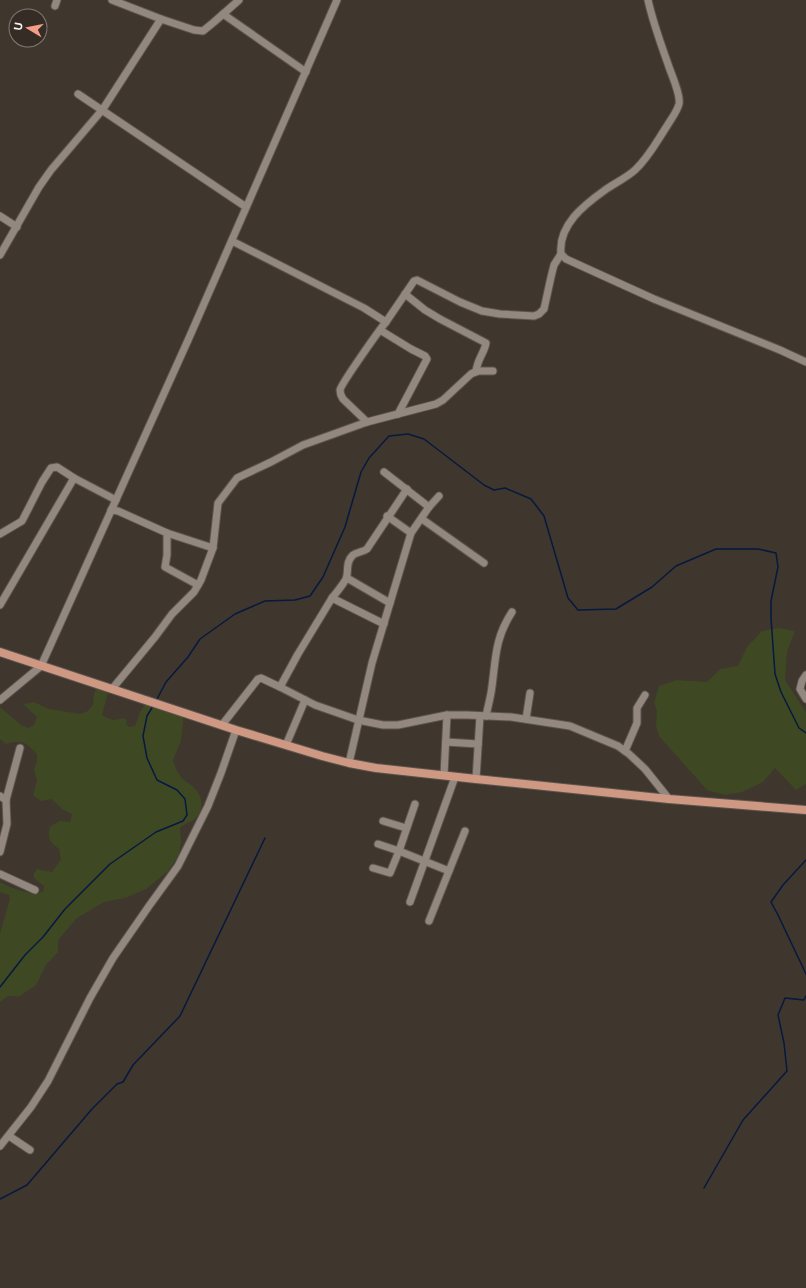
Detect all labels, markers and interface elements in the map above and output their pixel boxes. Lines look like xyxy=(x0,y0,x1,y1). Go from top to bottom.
north arrow xyxy=(8,8,48,48)
text: U xyxy=(11,21,26,31)

